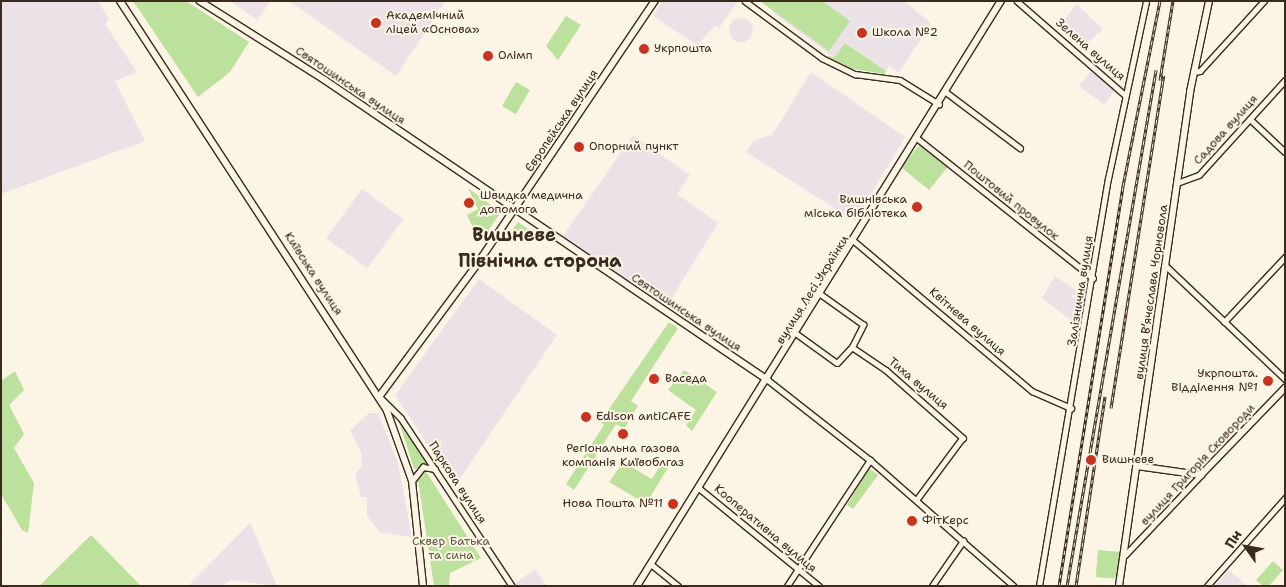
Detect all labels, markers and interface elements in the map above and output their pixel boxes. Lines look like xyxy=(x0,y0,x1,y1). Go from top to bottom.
place label: Академічний ліцей «Основа» xyxy=(386,9,480,37)
street label: Зелена вулиця xyxy=(1052,16,1128,84)
marker: Академічний ліцей «Основа» xyxy=(370,17,382,29)
place label: Школа №2 xyxy=(872,26,938,40)
marker: Школа №2 xyxy=(856,27,868,39)
place label: Укрпошта xyxy=(654,42,712,56)
marker: Укрпошта xyxy=(638,43,650,55)
street label: Святошинська вулиця xyxy=(292,44,408,128)
place label: Олімп xyxy=(498,49,533,63)
marker: Олімп xyxy=(482,50,494,62)
street label: Європейська вулиця xyxy=(522,67,602,175)
street label: Садова вулиця xyxy=(1191,92,1261,168)
place label: Опорний пункт xyxy=(589,140,678,154)
marker: Опорний пункт xyxy=(573,141,585,153)
street label: Поштовий провулок xyxy=(960,158,1062,244)
place label: Швидка медична допомога xyxy=(480,189,583,217)
place label: Вишнівська міська бібліотека xyxy=(804,193,907,221)
marker: Швидка медична допомога xyxy=(462,196,476,210)
marker: Вишнівська міська бібліотека xyxy=(911,201,923,213)
street label: вулиця Вʼячеслава Чорновола xyxy=(1133,204,1171,380)
district label: Вишневе xyxy=(472,224,556,246)
street label: Київська вулиця xyxy=(281,230,345,318)
street label: вулиця Лесі Українки xyxy=(774,233,852,347)
street label: Залізнична вулиця xyxy=(1065,235,1097,347)
district label: Північна сторона xyxy=(458,250,622,272)
street label: Святошинська вулиця xyxy=(628,271,744,355)
street label: Квітнева вулиця xyxy=(926,285,1008,359)
street label: Тиха вулиця xyxy=(885,355,951,413)
place label: Укрпошта. Відділення №1 xyxy=(1171,367,1258,395)
marker: Васеда xyxy=(647,372,661,386)
place label: Васеда xyxy=(665,372,707,386)
marker: Укрпошта. Відділення №1 xyxy=(1262,375,1274,387)
street label: вулиця Григорія Сковороди xyxy=(1138,401,1258,529)
place label: Edison antiCAFE xyxy=(596,410,691,424)
marker: Edison antiCAFE xyxy=(580,411,592,423)
marker: Регіональна газова компанія Київоблгаз xyxy=(617,428,629,440)
street label: Паркова вулиця xyxy=(425,439,489,527)
place label: Регіональна газова компанія Київоблгаз xyxy=(562,442,684,470)
marker: Вишневе xyxy=(1084,453,1098,467)
place label: Вишневе xyxy=(1102,453,1154,467)
street label: Кооперативна вулиця xyxy=(711,482,819,576)
place label: Нова Пошта №11 xyxy=(562,497,663,511)
marker: Нова Пошта №11 xyxy=(667,498,679,510)
place label: ФітКерс xyxy=(922,514,969,528)
marker: ФітКерс xyxy=(906,515,918,527)
north arrow xyxy=(1221,522,1271,572)
text: Пн xyxy=(1221,526,1246,552)
park label: Сквер Батька та сина xyxy=(412,535,490,563)

